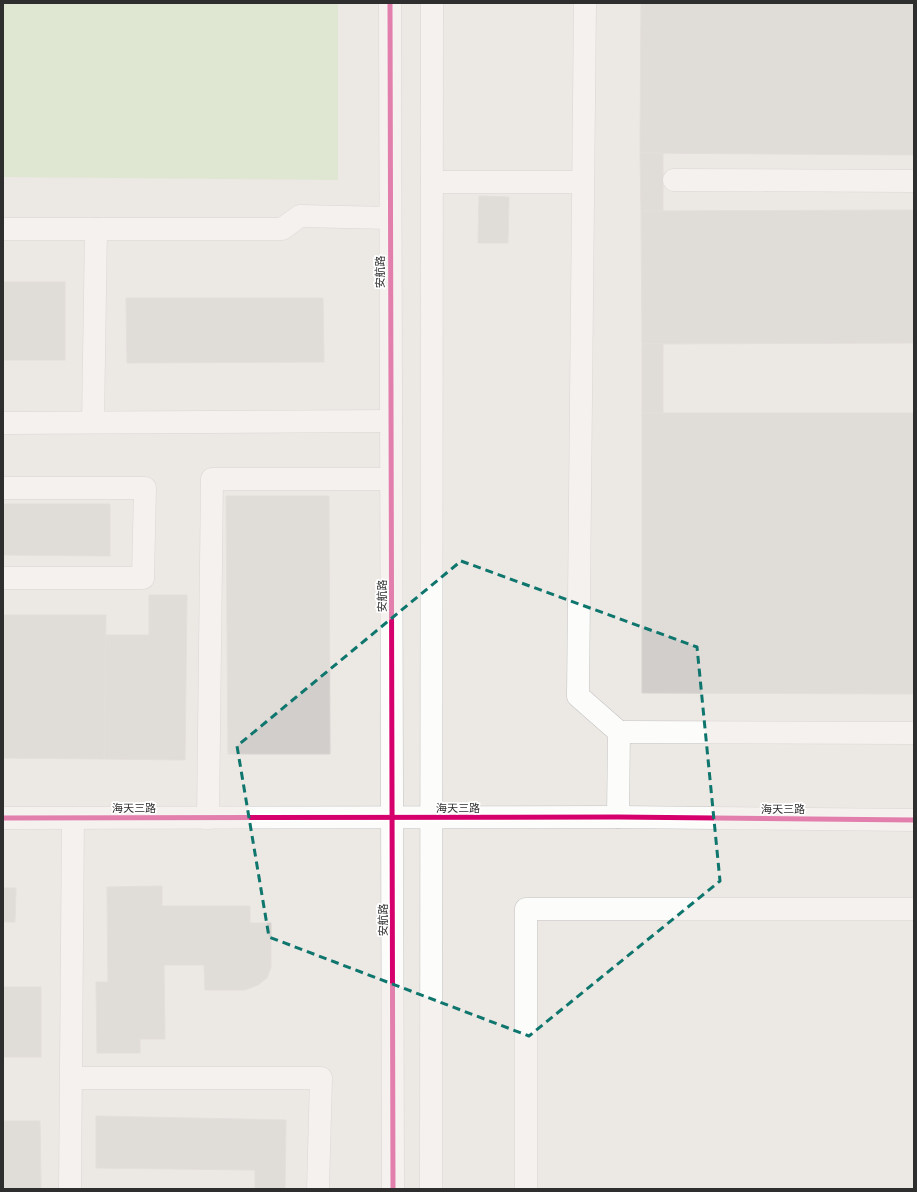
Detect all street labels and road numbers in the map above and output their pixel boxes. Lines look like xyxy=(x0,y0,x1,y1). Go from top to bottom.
street label: 安航路 xyxy=(373,256,387,289)
street label: 安航路 xyxy=(375,580,389,613)
street label: 海天三路 xyxy=(112,801,156,815)
street label: 海天三路 xyxy=(436,801,480,815)
street label: 海天三路 xyxy=(761,802,805,816)
street label: 安航路 xyxy=(376,904,390,937)

